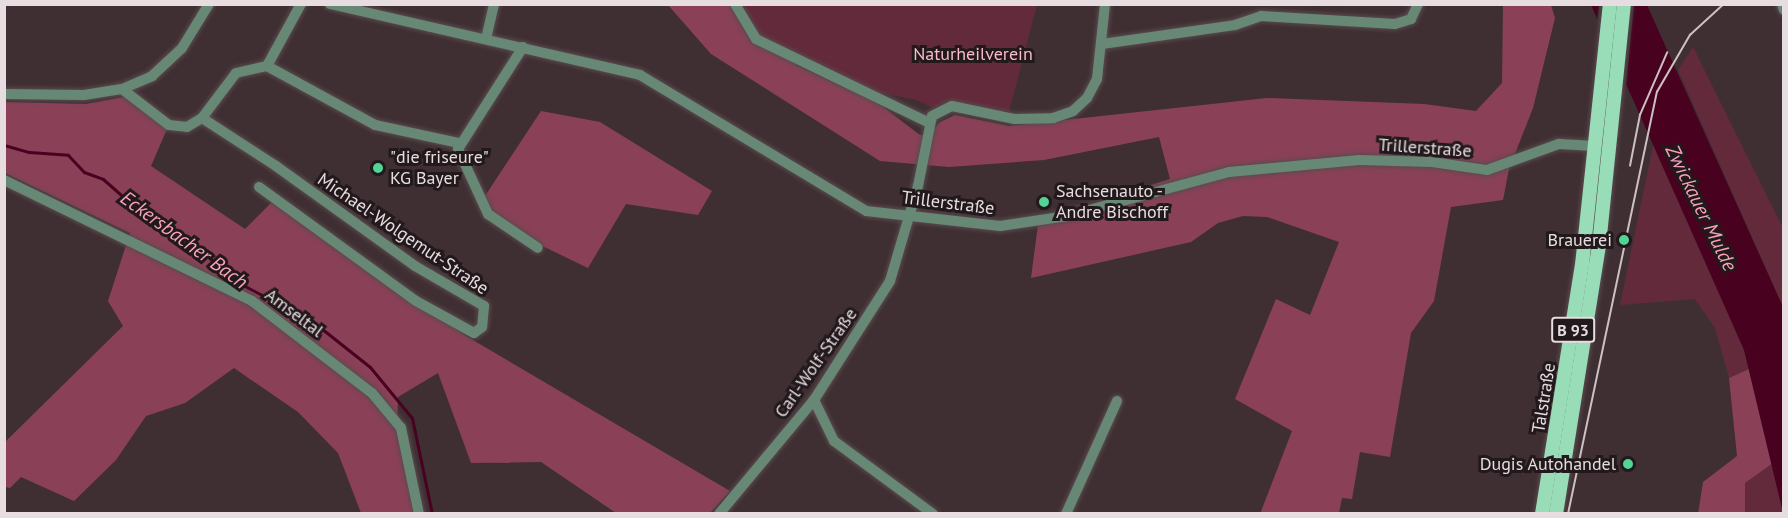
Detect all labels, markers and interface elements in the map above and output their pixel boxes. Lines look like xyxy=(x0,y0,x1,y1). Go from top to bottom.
park label: Naturheilverein xyxy=(913,43,1033,65)
street label: Trillerstraße xyxy=(1378,134,1472,162)
water label: Zwickauer Mulde xyxy=(1660,141,1742,275)
place label: "die friseure" KG Bayer xyxy=(390,147,489,190)
marker: "die friseure" KG Bayer xyxy=(371,161,385,175)
street label: Michael-Wolgemut-Straße xyxy=(313,169,493,299)
place label: Sachsenauto - Andre Bischoff xyxy=(1056,181,1168,224)
water label: Eckersbacher Bach xyxy=(116,186,252,294)
street label: Trillerstraße xyxy=(900,187,996,219)
marker: Sachsenauto - Andre Bischoff xyxy=(1037,195,1051,209)
place label: Brauerei xyxy=(1548,229,1612,251)
marker: Brauerei xyxy=(1617,233,1631,247)
street label: Amseltal xyxy=(261,284,327,342)
street label: Carl-Wolf-Straße xyxy=(770,304,862,422)
road number: B 93 xyxy=(1550,317,1596,343)
street label: Talstraße xyxy=(1528,361,1560,435)
place label: Dugis Autohandel xyxy=(1479,453,1616,475)
marker: Dugis Autohandel xyxy=(1621,457,1635,471)

